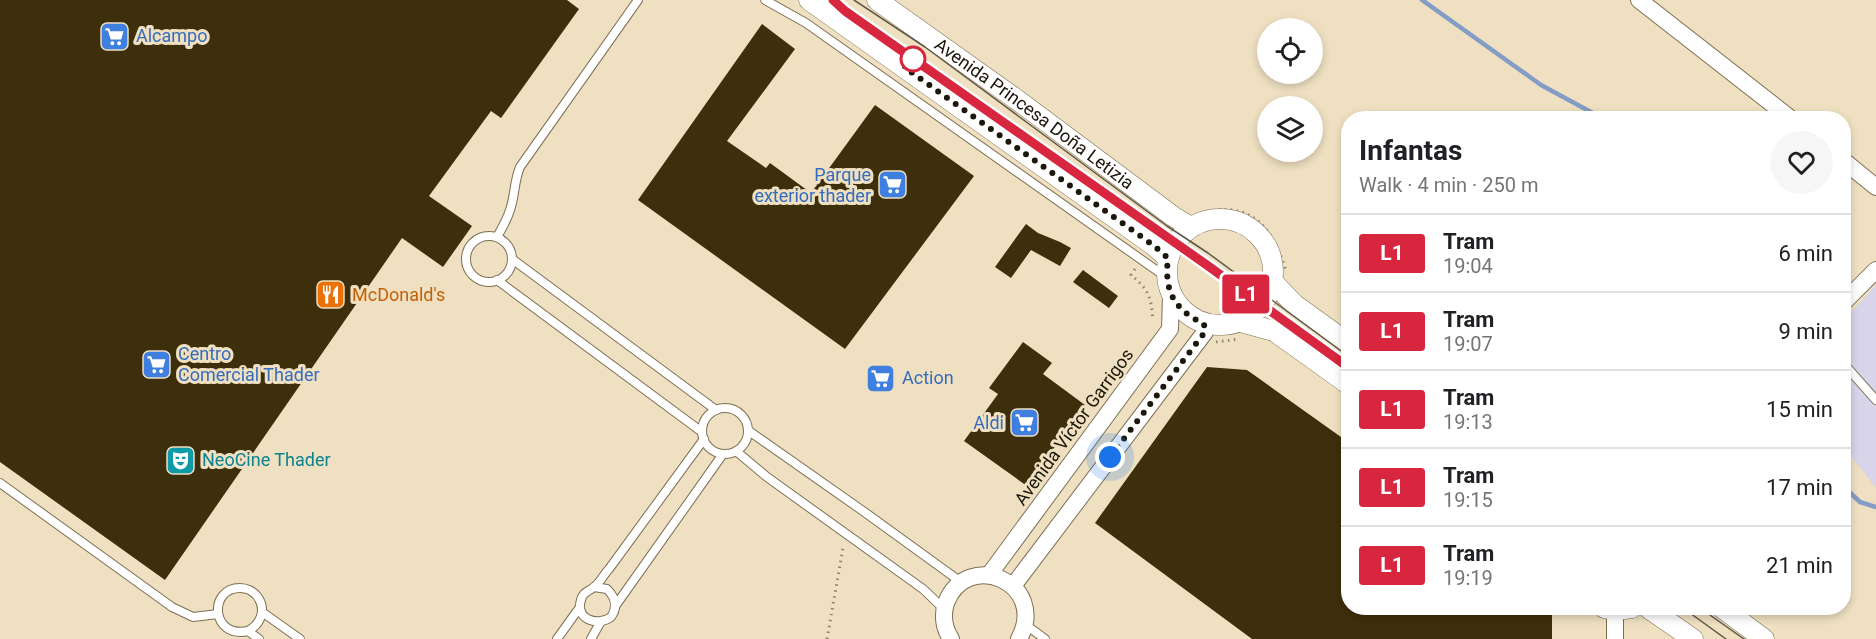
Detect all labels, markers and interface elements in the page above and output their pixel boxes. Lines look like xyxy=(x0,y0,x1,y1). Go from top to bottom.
map controls xyxy=(1257,18,1323,162)
button: locate xyxy=(1257,18,1323,84)
supermarket icon: Alcampo xyxy=(99,20,131,52)
place label: Alcampo xyxy=(136,25,208,46)
street label: Avenida Princesa Doña Letizia xyxy=(931,34,1138,193)
unlabelled marker xyxy=(900,46,926,72)
button: layers xyxy=(1257,96,1323,162)
button: heart xyxy=(1770,131,1833,194)
text: Infantas xyxy=(1359,134,1462,167)
place label: Parque exterior thader xyxy=(754,164,871,206)
supermarket icon: Parque exterior thader xyxy=(876,169,908,201)
text: Walk · 4 min · 250 m xyxy=(1359,173,1538,197)
text: Tram xyxy=(1443,229,1494,254)
text: L1 xyxy=(1380,241,1404,265)
text: 6 min xyxy=(1778,241,1833,266)
text: 19:04 xyxy=(1443,254,1493,278)
line badge: L1 xyxy=(1219,274,1273,314)
restaurant icon: McDonald's xyxy=(315,279,347,311)
text: L1 xyxy=(1234,282,1258,306)
place label: McDonald's xyxy=(352,284,445,305)
text: Tram xyxy=(1443,307,1494,332)
text: L1 xyxy=(1380,319,1404,343)
text: 9 min xyxy=(1778,319,1833,344)
text: 19:07 xyxy=(1443,332,1493,356)
place label: Centro Comercial Thader xyxy=(178,343,320,385)
street label: Avenida Víctor Garrigos xyxy=(1010,344,1137,509)
supermarket icon: Centro Comercial Thader xyxy=(141,348,173,380)
supermarket icon: Action xyxy=(865,362,897,394)
place label: Action xyxy=(902,367,954,388)
text: Tram xyxy=(1443,385,1494,410)
text: L1 xyxy=(1380,397,1404,421)
text: 15 min xyxy=(1766,397,1833,422)
supermarket icon: Aldi xyxy=(1009,407,1041,439)
text: 19:13 xyxy=(1443,410,1493,434)
place label: Aldi xyxy=(973,412,1004,433)
your location xyxy=(1095,442,1125,472)
theatre icon: NeoCine Thader xyxy=(165,444,197,476)
place label: NeoCine Thader xyxy=(202,449,331,470)
text: Tram xyxy=(1443,463,1494,488)
text: L1 xyxy=(1380,475,1404,499)
text: 17 min xyxy=(1766,475,1833,500)
text: 19:15 xyxy=(1443,488,1493,512)
text: Tram xyxy=(1443,541,1494,566)
text: L1 xyxy=(1380,553,1404,577)
text: 21 min xyxy=(1766,553,1833,578)
text: 19:19 xyxy=(1443,566,1493,590)

